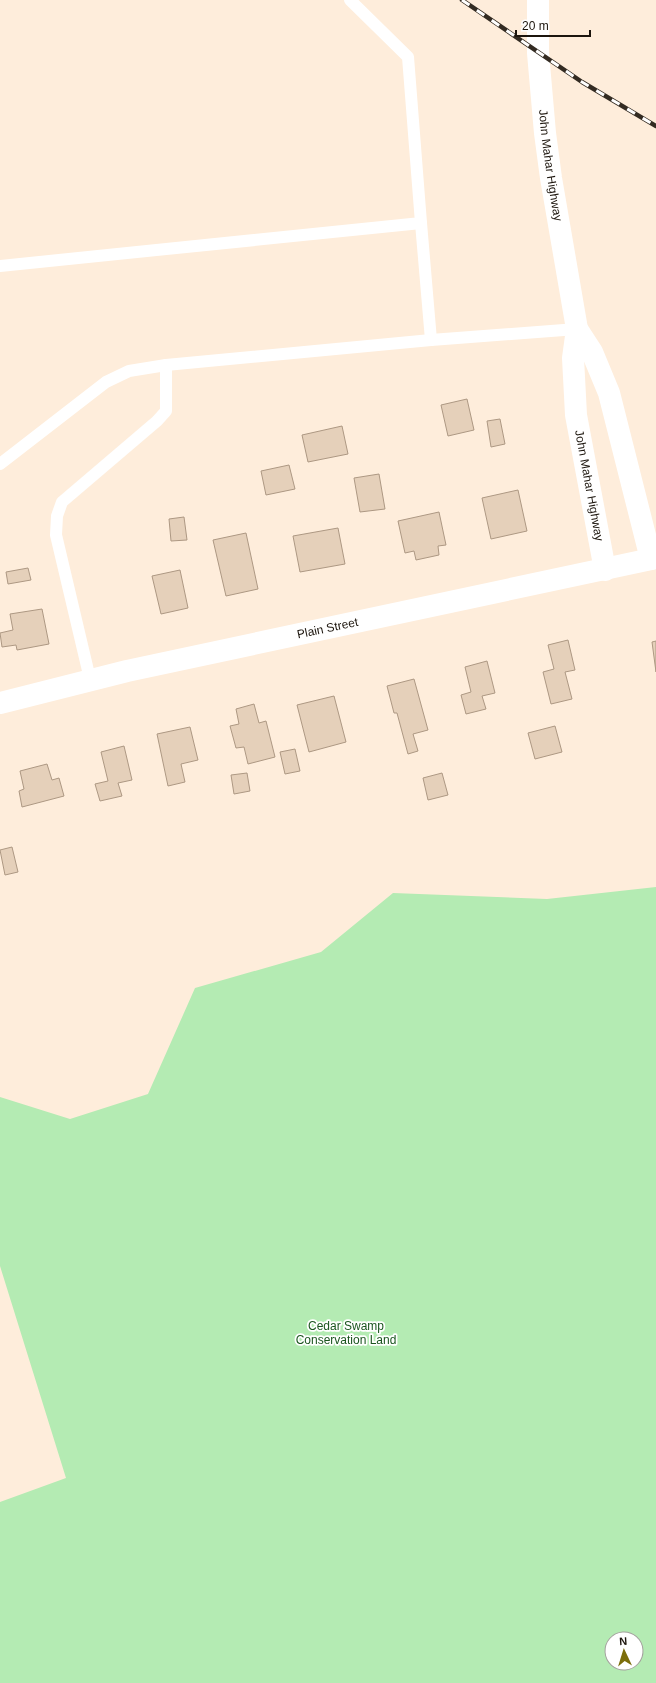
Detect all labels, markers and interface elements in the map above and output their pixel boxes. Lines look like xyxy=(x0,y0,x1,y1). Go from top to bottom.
scale bar xyxy=(516,12,590,38)
text: 20 m xyxy=(522,19,549,33)
street label: John Mahar Highway xyxy=(536,109,565,222)
street label: John Mahar Highway xyxy=(572,429,606,542)
street label: Plain Street xyxy=(296,615,360,642)
park label: Cedar Swamp Conservation Land xyxy=(296,1319,396,1347)
north arrow xyxy=(604,1631,644,1671)
text: N xyxy=(619,1635,628,1647)

